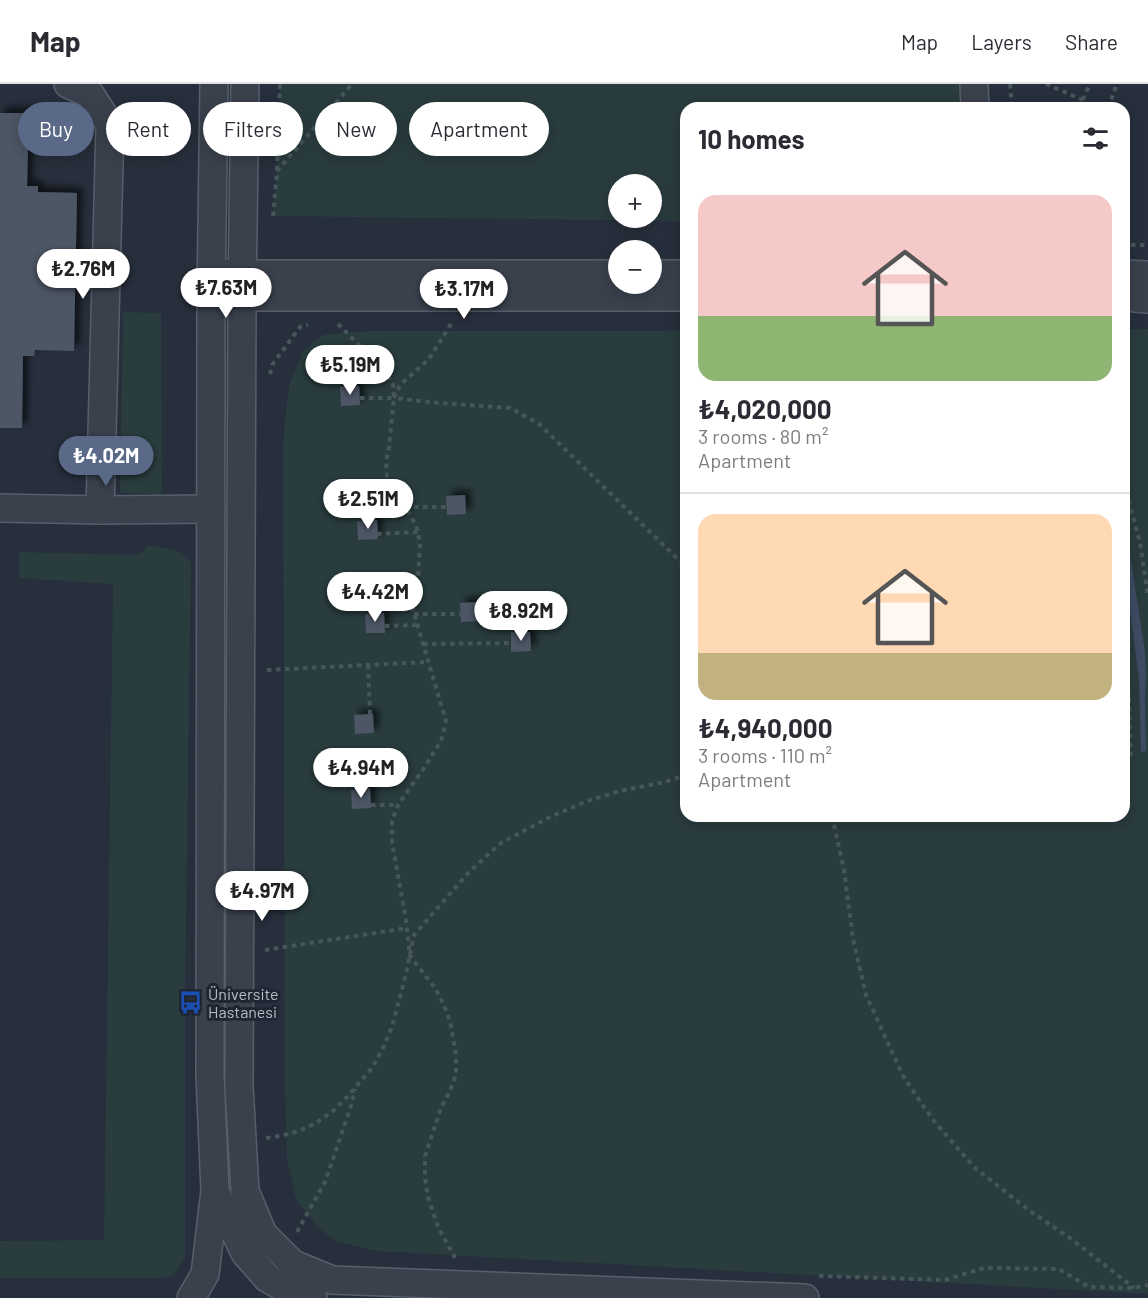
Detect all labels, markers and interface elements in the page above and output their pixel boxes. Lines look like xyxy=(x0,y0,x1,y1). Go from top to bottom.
text: Map xyxy=(30,24,81,58)
text: Map xyxy=(901,29,938,54)
text: Layers xyxy=(971,29,1032,54)
text: Share xyxy=(1065,29,1118,54)
chip: Buy xyxy=(18,102,94,156)
chip: Rent xyxy=(106,102,191,156)
chip: Filters xyxy=(203,102,303,156)
chip: New xyxy=(315,102,397,156)
chip: Apartment xyxy=(409,102,549,156)
icon: filters xyxy=(1079,122,1112,155)
text: 10 homes xyxy=(698,123,805,154)
map controls xyxy=(608,174,662,294)
button: + xyxy=(608,174,662,228)
icon: home xyxy=(851,234,959,342)
button: − xyxy=(608,240,662,294)
pin: ₺2.76M xyxy=(34,249,132,300)
text: ₺2.76M xyxy=(51,256,115,280)
pin: ₺7.63M xyxy=(177,268,275,319)
pin: ₺3.17M xyxy=(415,269,513,320)
text: ₺7.63M xyxy=(195,275,257,299)
text: ₺3.17M xyxy=(434,276,494,300)
pin: ₺5.19M xyxy=(301,345,399,396)
text: ₺5.19M xyxy=(319,352,381,376)
text: ₺4,020,000 xyxy=(698,393,832,424)
text: 3 rooms · 80 m² xyxy=(698,424,828,448)
pin: ₺4.02M xyxy=(57,436,155,487)
text: ₺4.02M xyxy=(73,443,139,467)
text: Apartment xyxy=(698,448,791,472)
pin: ₺2.51M xyxy=(319,479,417,530)
text: ₺2.51M xyxy=(337,486,399,510)
icon: home xyxy=(851,553,959,661)
pin: ₺4.42M xyxy=(326,572,424,623)
text: ₺4.42M xyxy=(341,579,409,603)
pin: ₺8.92M xyxy=(472,591,570,642)
text: ₺8.92M xyxy=(488,598,554,622)
text: ₺4,940,000 xyxy=(698,712,833,743)
text: 3 rooms · 110 m² xyxy=(698,743,832,767)
pin: ₺4.94M xyxy=(312,748,410,799)
text: ₺4.94M xyxy=(327,755,395,779)
text: Apartment xyxy=(698,767,791,791)
pin: ₺4.97M xyxy=(213,871,311,922)
text: ₺4.97M xyxy=(229,878,295,902)
place label: Üniversite Hastanesi xyxy=(208,984,279,1021)
bus stop icon: Üniversite Hastanesi xyxy=(177,990,203,1016)

